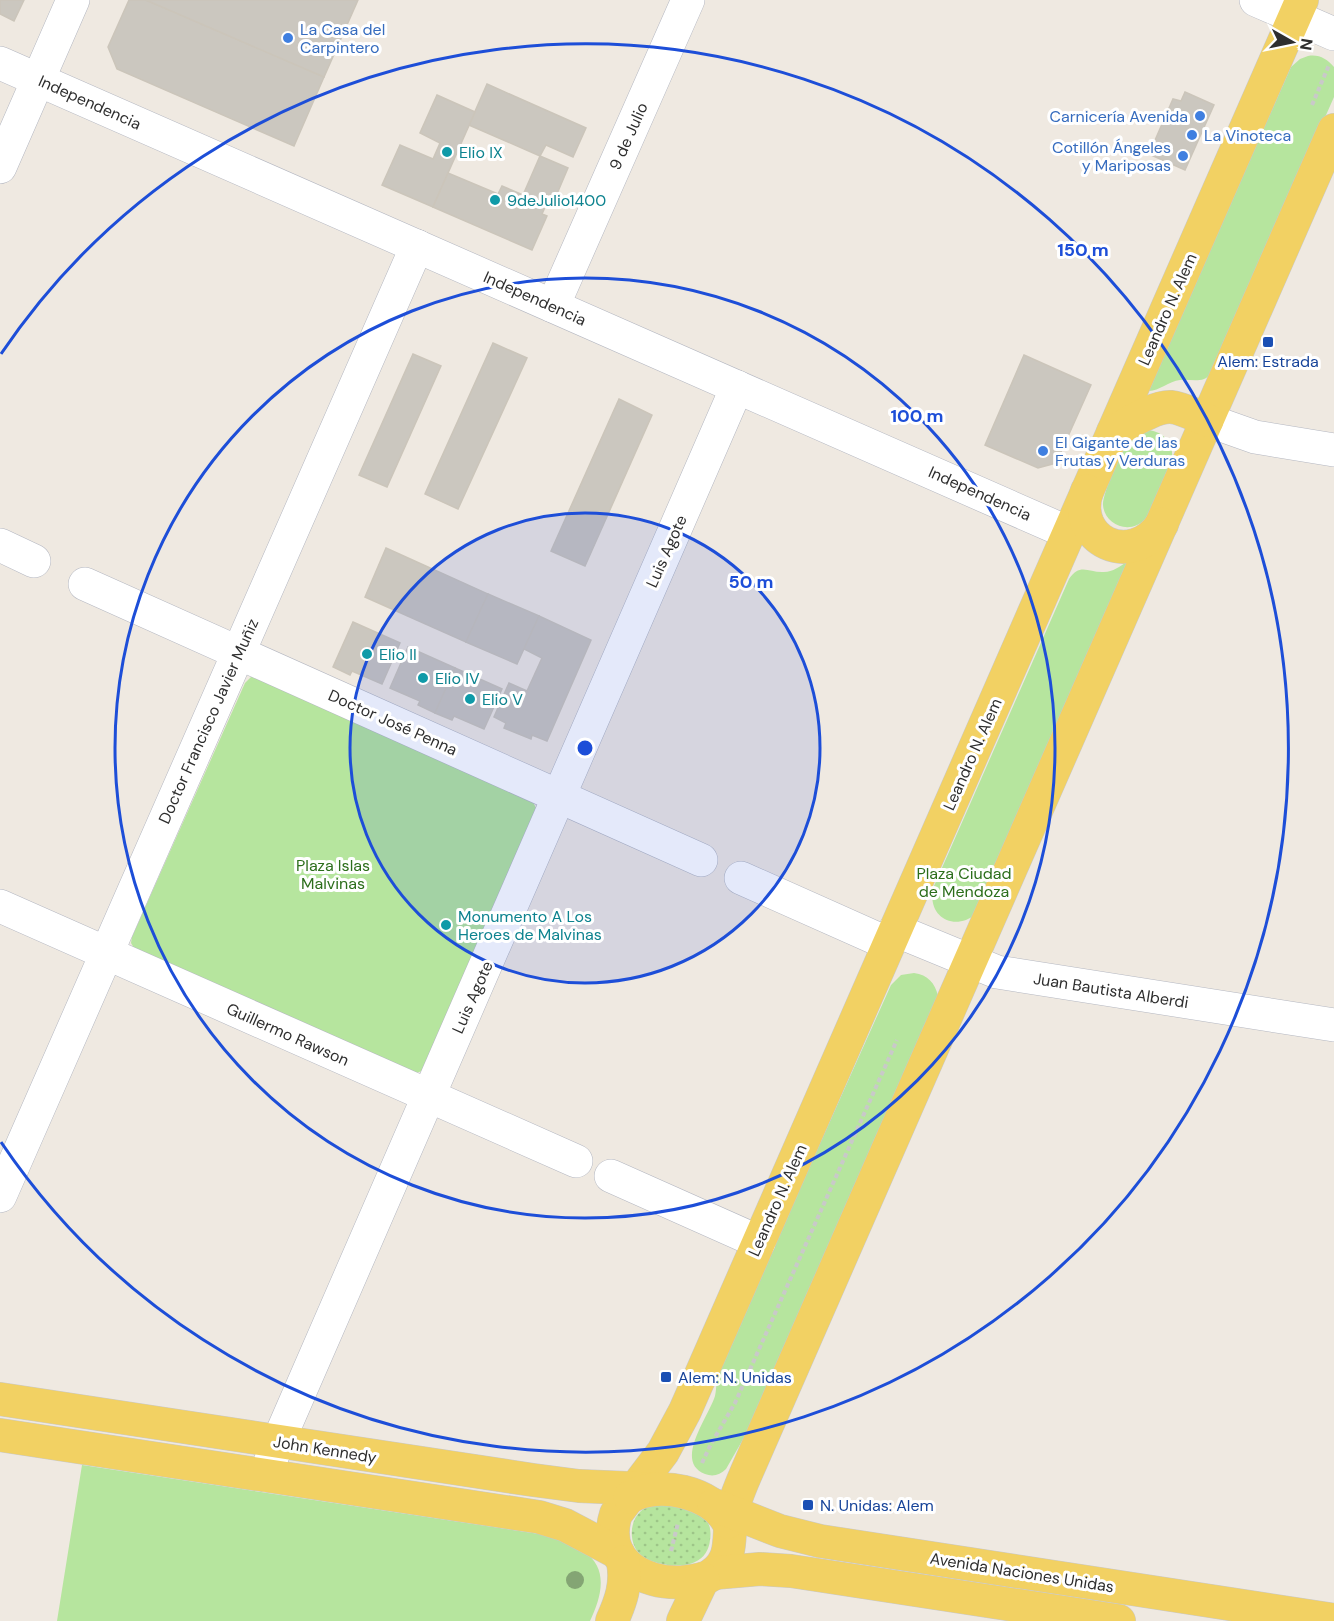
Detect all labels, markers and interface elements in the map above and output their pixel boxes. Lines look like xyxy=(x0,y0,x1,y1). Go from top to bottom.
north arrow xyxy=(1262,12,1322,72)
place label: La Casa del Carpintero xyxy=(300,19,385,58)
marker: La Casa del Carpintero xyxy=(281,31,295,45)
text: N xyxy=(1295,37,1318,52)
street label: Independencia xyxy=(35,70,144,134)
street label: 9 de Julio xyxy=(604,99,653,173)
place label: Carnicería Avenida xyxy=(1050,106,1188,127)
marker: Carnicería Avenida xyxy=(1193,109,1207,123)
place label: La Vinoteca xyxy=(1204,125,1291,146)
marker: La Vinoteca xyxy=(1185,128,1199,142)
place label: Cotillón Ángeles y Mariposas xyxy=(1052,137,1171,176)
place label: Elio IX xyxy=(459,142,503,163)
marker: Elio IX xyxy=(440,145,454,159)
marker: Cotillón Ángeles y Mariposas xyxy=(1176,149,1190,163)
place label: 9deJulio1400 xyxy=(507,190,606,211)
marker: 9deJulio1400 xyxy=(488,193,502,207)
text: 150 m xyxy=(1057,238,1109,262)
street label: Leandro N. Alem xyxy=(1133,250,1202,369)
street label: Independencia xyxy=(480,266,589,330)
marker: Alem: Estrada xyxy=(1261,335,1275,349)
place label: Alem: Estrada xyxy=(1217,351,1319,372)
text: 100 m xyxy=(890,404,944,428)
place label: El Gigante de las Frutas y Verduras xyxy=(1055,432,1185,471)
marker: El Gigante de las Frutas y Verduras xyxy=(1036,444,1050,458)
street label: Independencia xyxy=(925,461,1034,525)
street label: Luis Agote xyxy=(641,512,692,591)
text: 50 m xyxy=(728,570,774,594)
street label: Doctor Francisco Javier Muñiz xyxy=(154,615,263,827)
place label: Elio II xyxy=(379,644,417,665)
marker: Elio II xyxy=(360,647,374,661)
place label: Elio IV xyxy=(435,668,480,689)
marker: Elio IV xyxy=(416,671,430,685)
street label: Doctor José Penna xyxy=(325,685,461,760)
place label: Elio V xyxy=(482,689,523,710)
marker: Elio V xyxy=(463,692,477,706)
street label: Leandro N. Alem xyxy=(938,695,1007,814)
centre of rings xyxy=(575,738,595,758)
park label: Plaza Islas Malvinas xyxy=(296,855,370,894)
park label: Plaza Ciudad de Mendoza xyxy=(916,863,1012,902)
place label: Monumento A Los Heroes de Malvinas xyxy=(458,906,602,945)
marker: Monumento A Los Heroes de Malvinas xyxy=(439,918,453,932)
street label: Luis Agote xyxy=(447,958,498,1037)
street label: Juan Bautista Alberdi xyxy=(1032,968,1190,1013)
street label: Guillermo Rawson xyxy=(223,998,352,1071)
street label: Leandro N. Alem xyxy=(743,1141,812,1260)
place label: Alem: N. Unidas xyxy=(678,1367,792,1388)
marker: Alem: N. Unidas xyxy=(659,1370,673,1384)
street label: John Kennedy xyxy=(272,1431,378,1468)
place label: N. Unidas: Alem xyxy=(820,1495,934,1516)
marker: N. Unidas: Alem xyxy=(801,1498,815,1512)
street label: Avenida Naciones Unidas xyxy=(928,1548,1115,1597)

